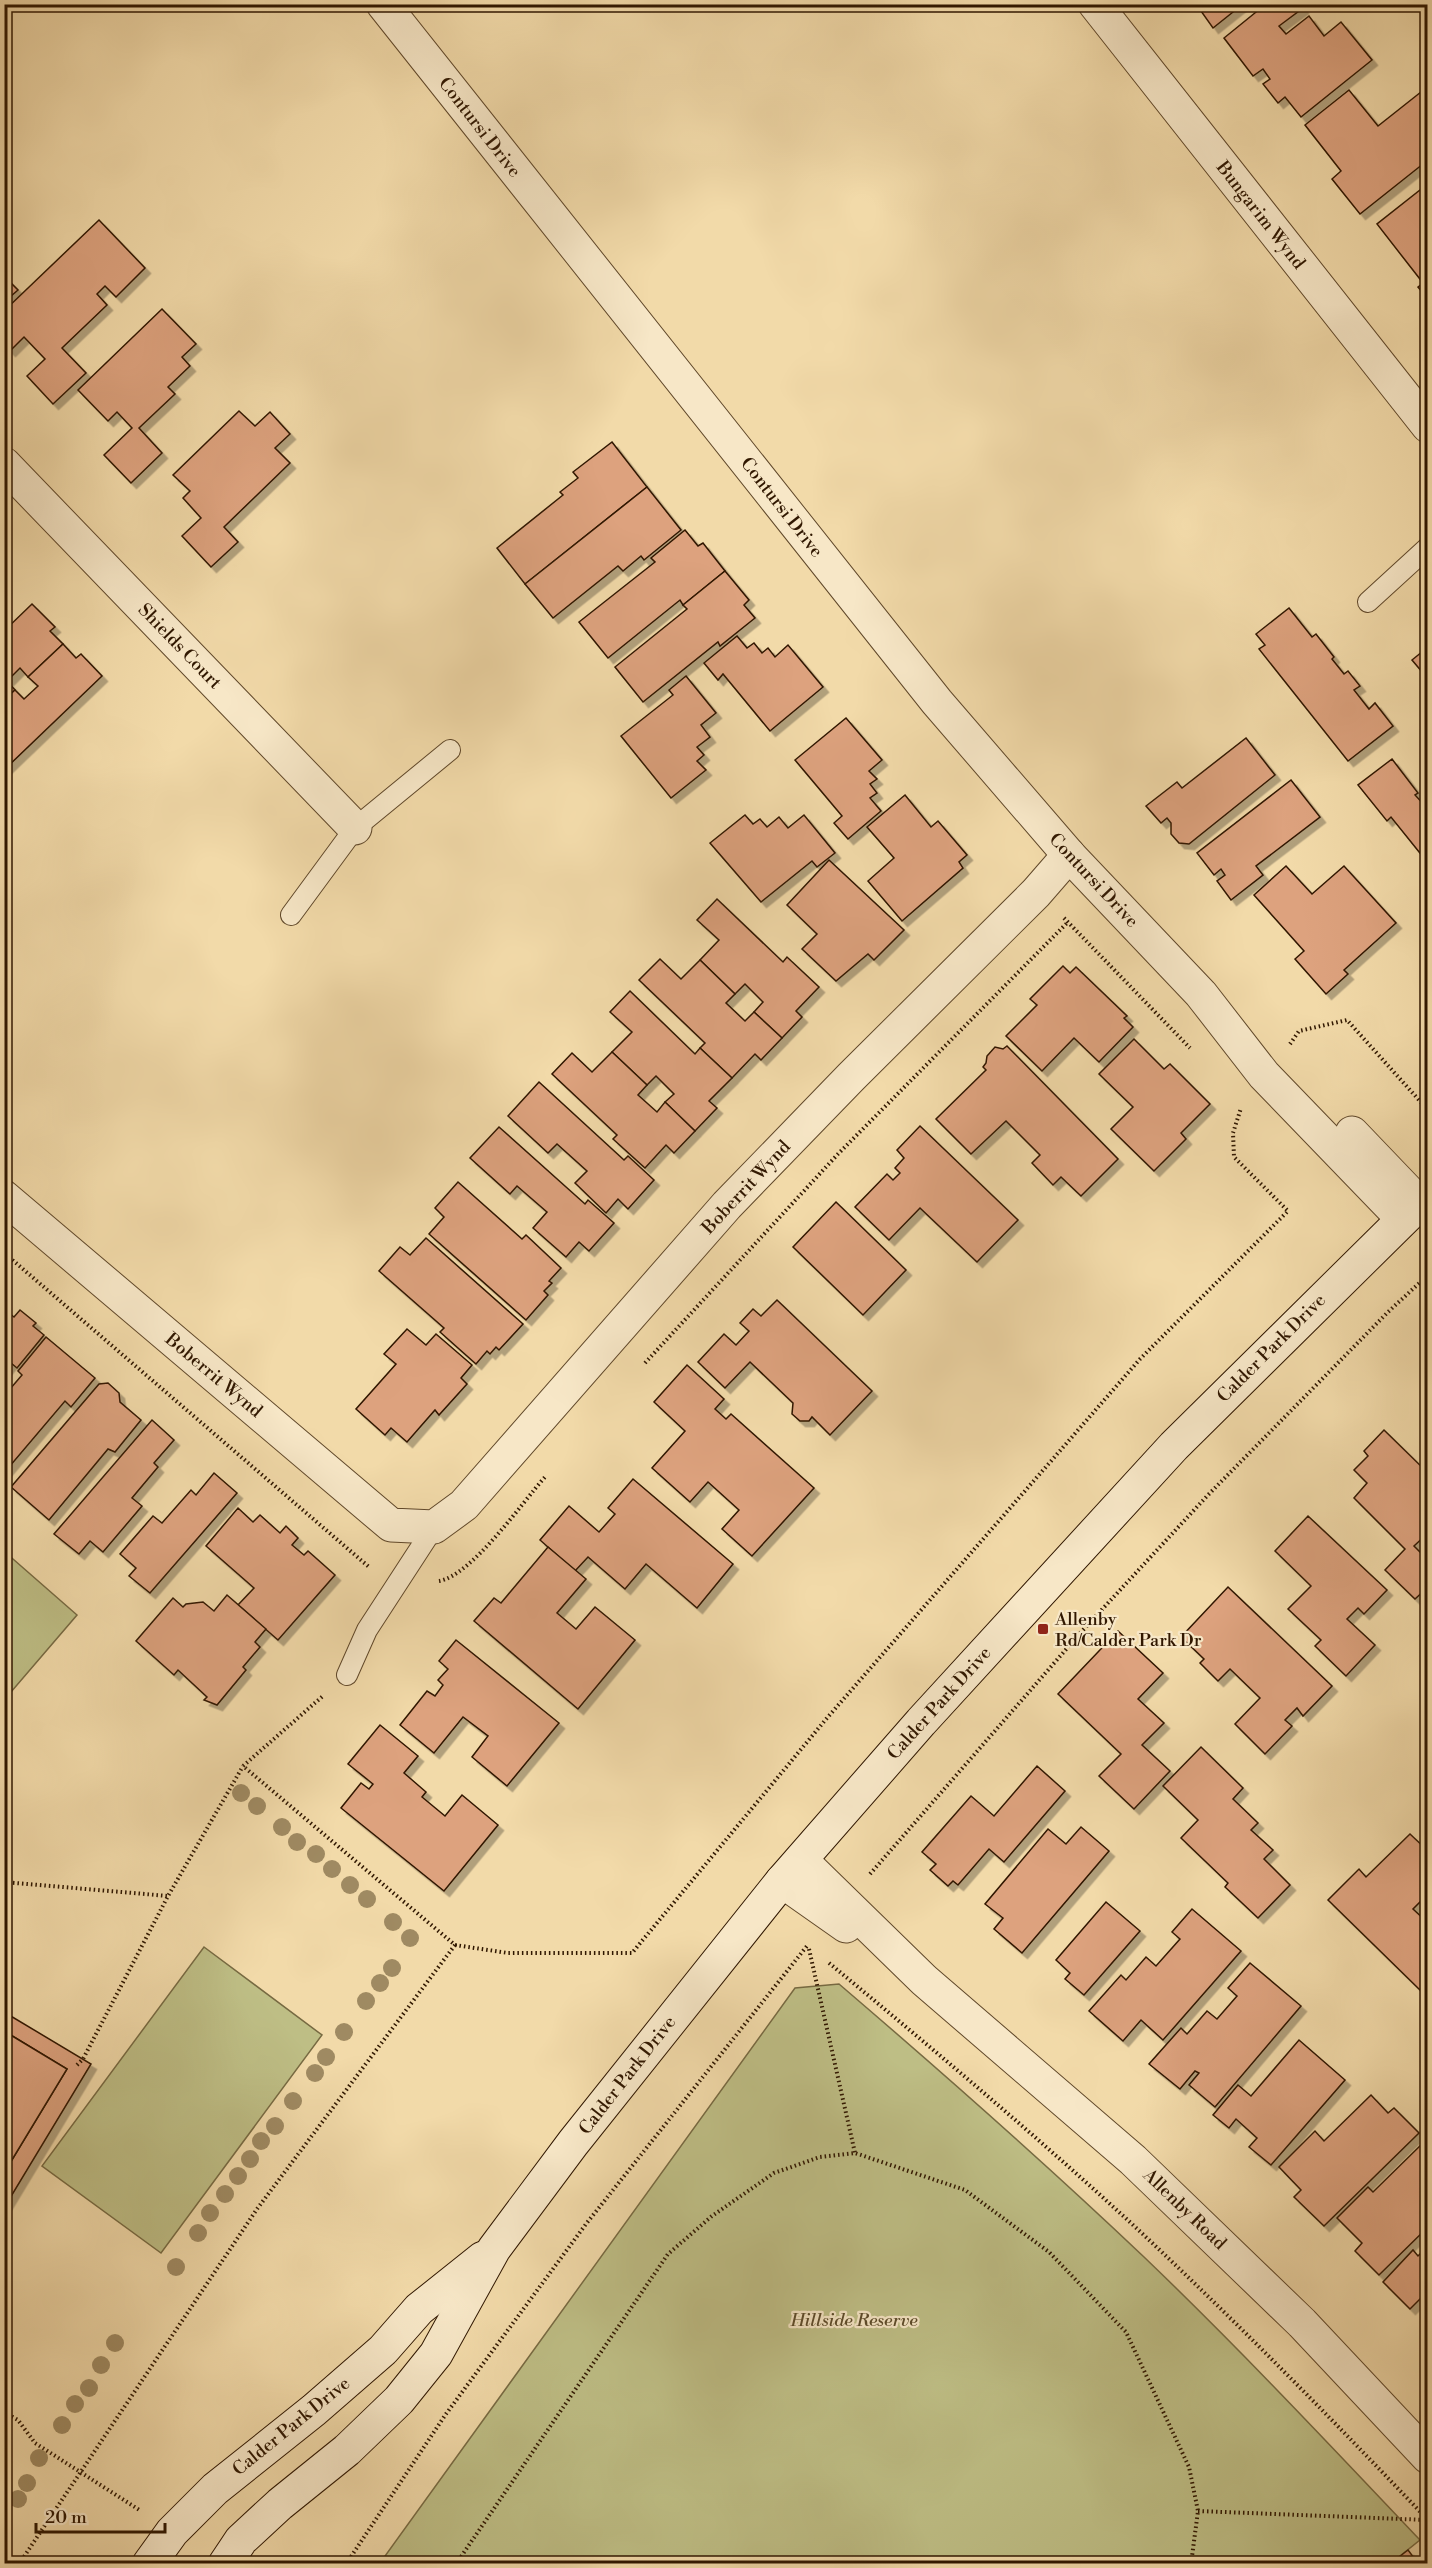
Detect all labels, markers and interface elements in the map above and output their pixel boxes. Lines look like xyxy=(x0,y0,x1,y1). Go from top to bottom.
street label: Contursi Drive xyxy=(433,73,526,182)
street label: Bungarim Wynd xyxy=(1211,156,1311,275)
street label: Contursi Drive xyxy=(735,453,828,562)
street label: Shields Court xyxy=(133,599,227,695)
street label: Contursi Drive xyxy=(1044,828,1143,932)
street label: Boberrit Wynd xyxy=(696,1135,796,1240)
street label: Calder Park Drive xyxy=(1212,1289,1331,1408)
street label: Boberrit Wynd xyxy=(160,1327,268,1423)
place label: Allenby Rd/Calder Park Dr xyxy=(1054,1608,1202,1652)
marker: Allenby Rd/Calder Park Dr xyxy=(1036,1622,1050,1636)
street label: Calder Park Drive xyxy=(882,1642,996,1765)
street label: Calder Park Drive xyxy=(574,2011,681,2139)
street label: Allenby Road xyxy=(1137,2163,1232,2255)
park label: Hillside Reserve xyxy=(789,2309,918,2332)
street label: Calder Park Drive xyxy=(228,2372,355,2481)
scale bar xyxy=(36,2496,165,2534)
text: 20 m xyxy=(45,2506,87,2529)

